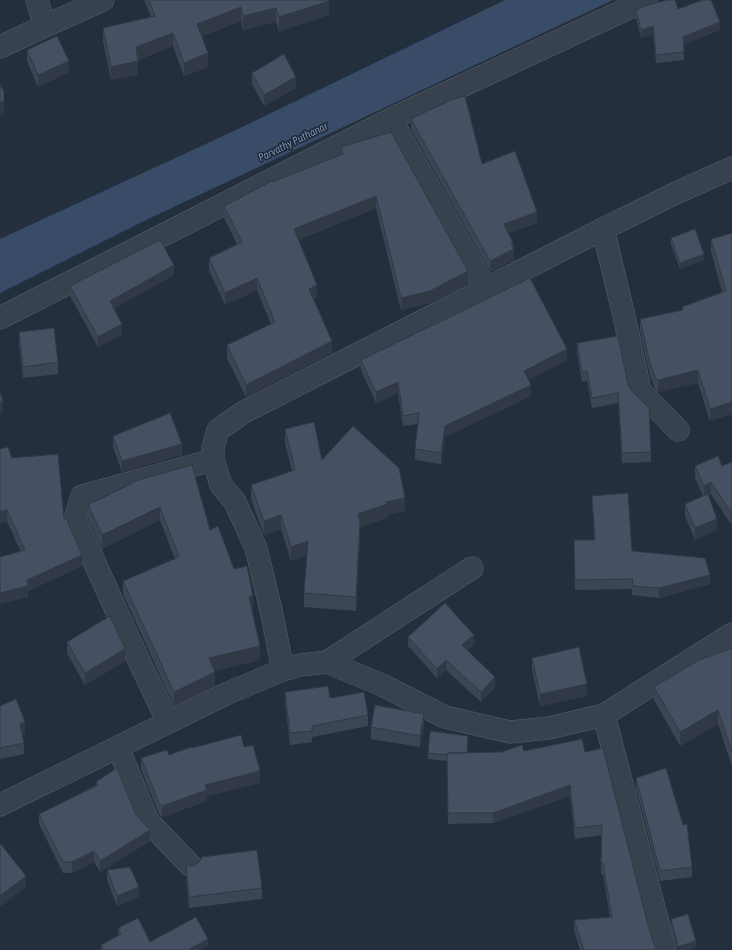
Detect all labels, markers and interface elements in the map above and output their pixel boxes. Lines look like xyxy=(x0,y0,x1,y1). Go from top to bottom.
water label: Parvathy Puthanar xyxy=(256,119,330,165)

